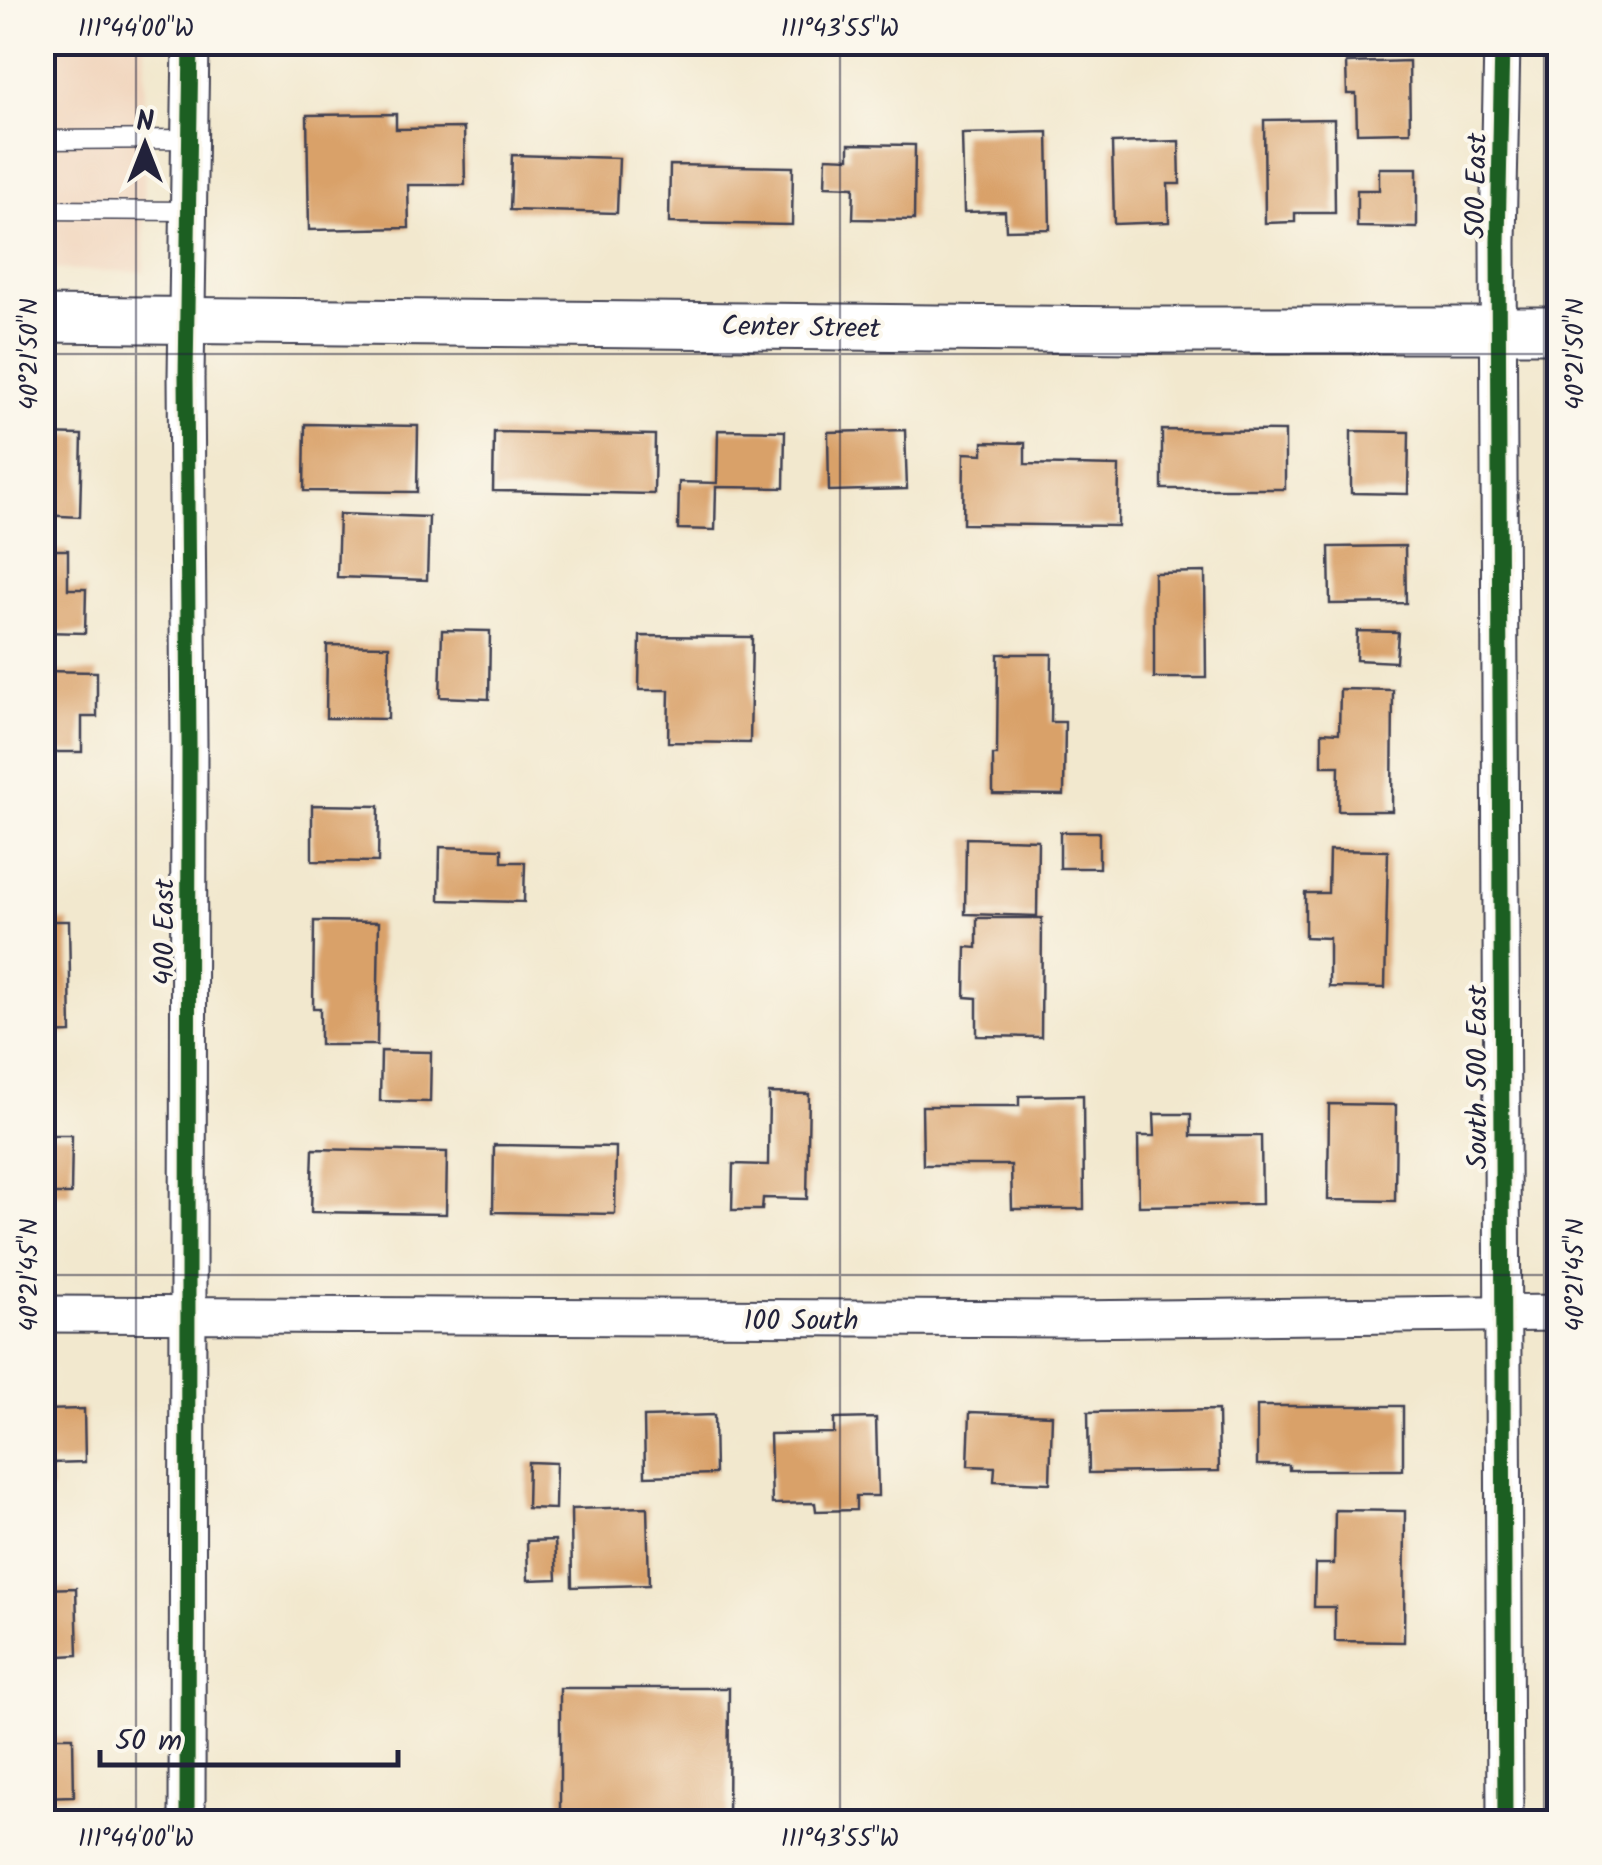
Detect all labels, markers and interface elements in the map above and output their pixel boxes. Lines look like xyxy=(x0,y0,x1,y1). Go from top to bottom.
text: 111°44'00"W xyxy=(78,9,194,49)
text: 111°43'55"W xyxy=(781,9,899,49)
north arrow xyxy=(95,95,195,195)
text: N xyxy=(136,100,154,145)
street label: 500 East xyxy=(1454,131,1501,240)
text: 40°21'50"N xyxy=(10,298,50,410)
text: 40°21'50"N xyxy=(1556,298,1596,410)
street label: Center Street xyxy=(721,305,882,352)
street label: 400 East xyxy=(143,877,188,985)
street label: South 500 East xyxy=(1456,984,1501,1169)
text: 40°21'45"N xyxy=(10,1218,50,1332)
text: 40°21'45"N xyxy=(1556,1218,1596,1332)
street label: 100 South xyxy=(744,1299,858,1344)
scale bar xyxy=(100,1705,398,1767)
text: 50 m xyxy=(115,1718,182,1766)
text: 111°44'00"W xyxy=(78,1819,194,1859)
text: 111°43'55"W xyxy=(781,1819,899,1859)

